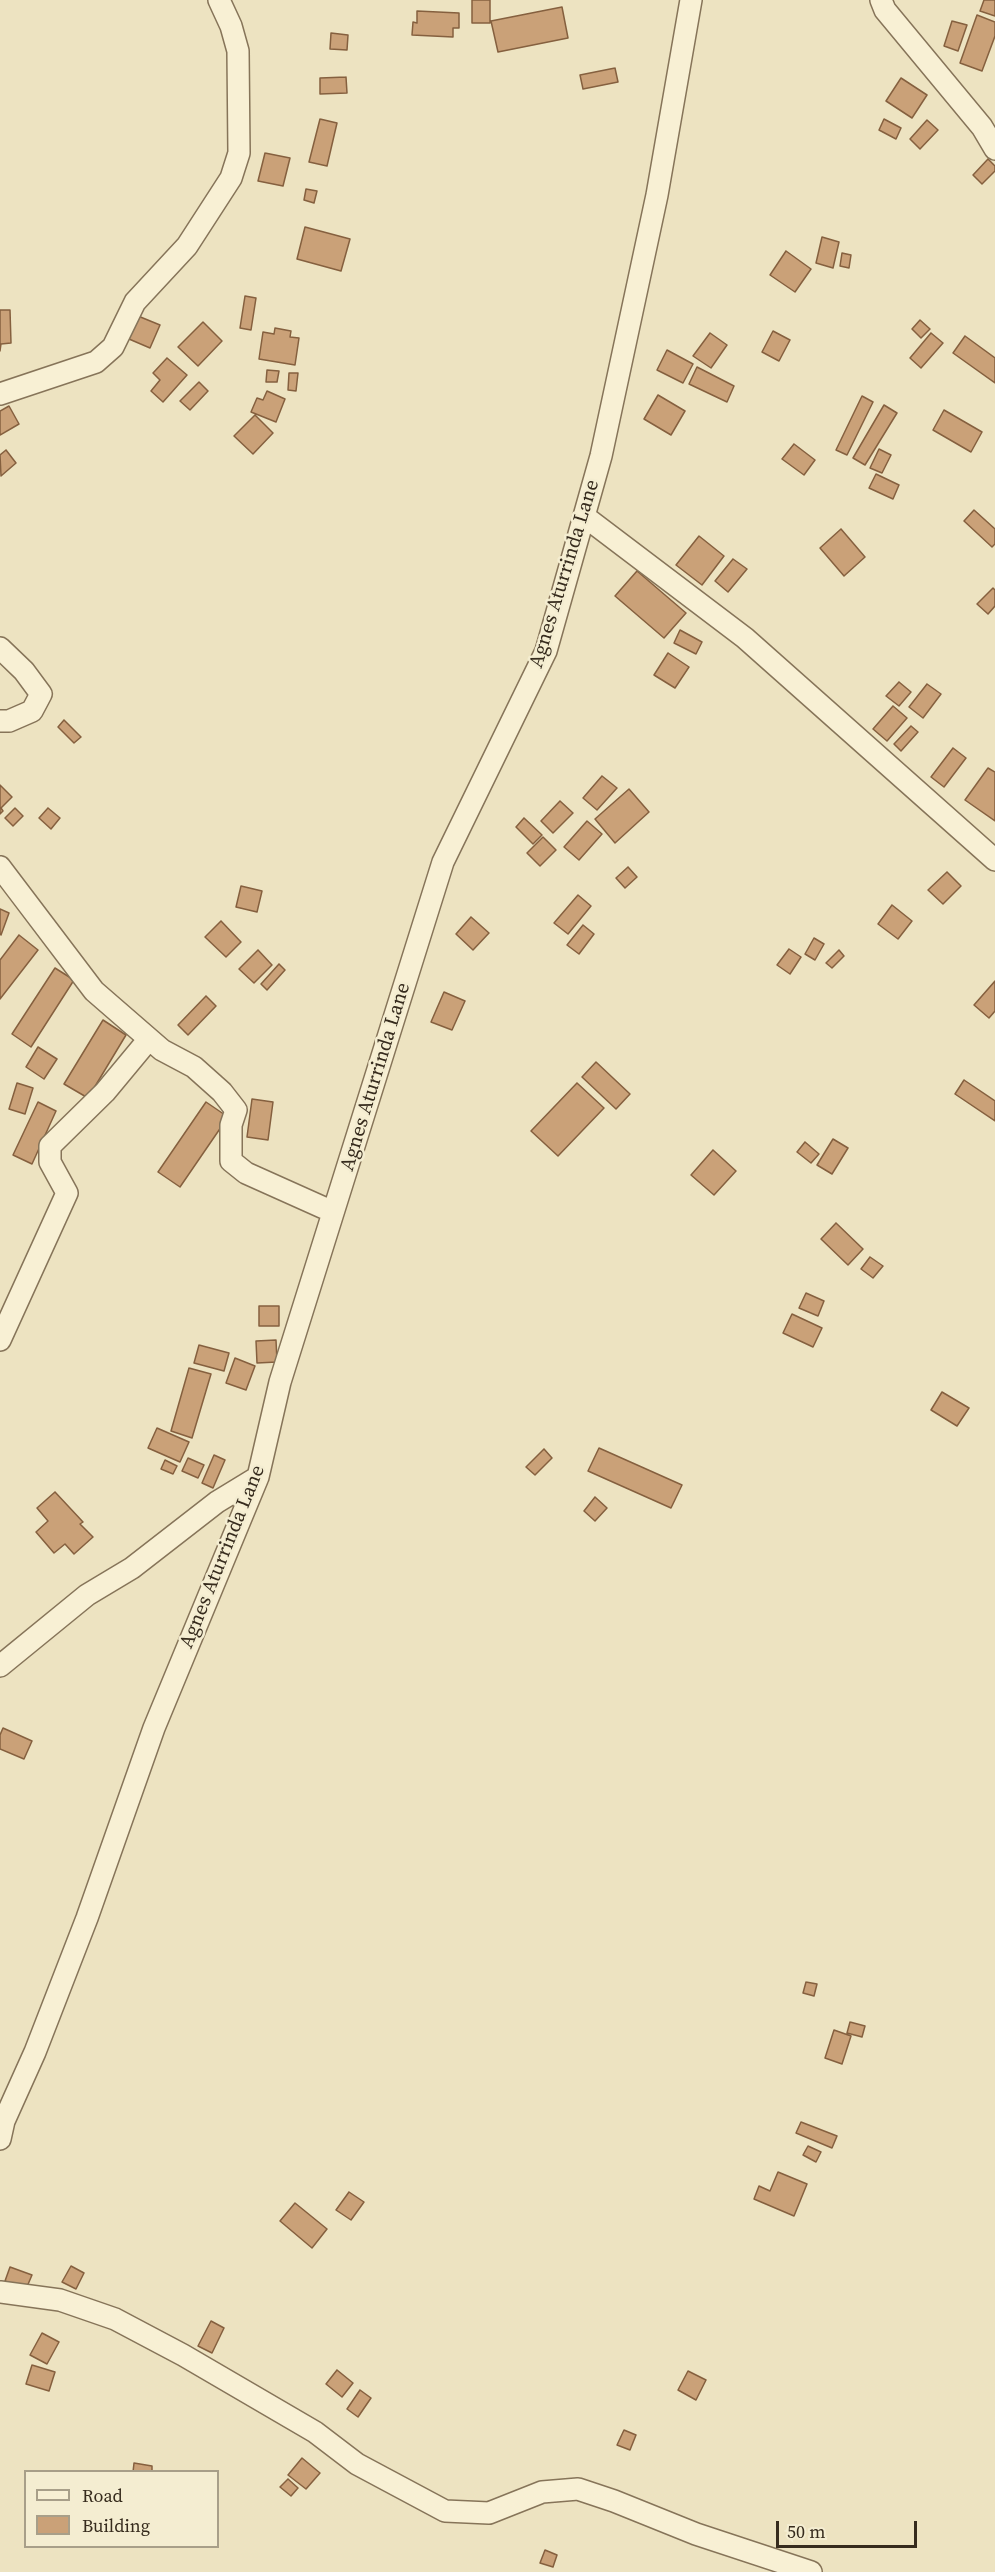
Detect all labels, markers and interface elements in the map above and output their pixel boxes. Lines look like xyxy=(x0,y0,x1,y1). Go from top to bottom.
street label: Agnes Aturrinda Lane xyxy=(525,477,605,671)
street label: Agnes Aturrinda Lane xyxy=(336,980,416,1174)
street label: Agnes Aturrinda Lane xyxy=(175,1462,271,1652)
legend xyxy=(24,2470,219,2548)
text: Road xyxy=(82,2483,123,2508)
scale bar xyxy=(779,2509,920,2547)
text: Building xyxy=(82,2513,150,2538)
text: 50 m xyxy=(787,2519,825,2544)

